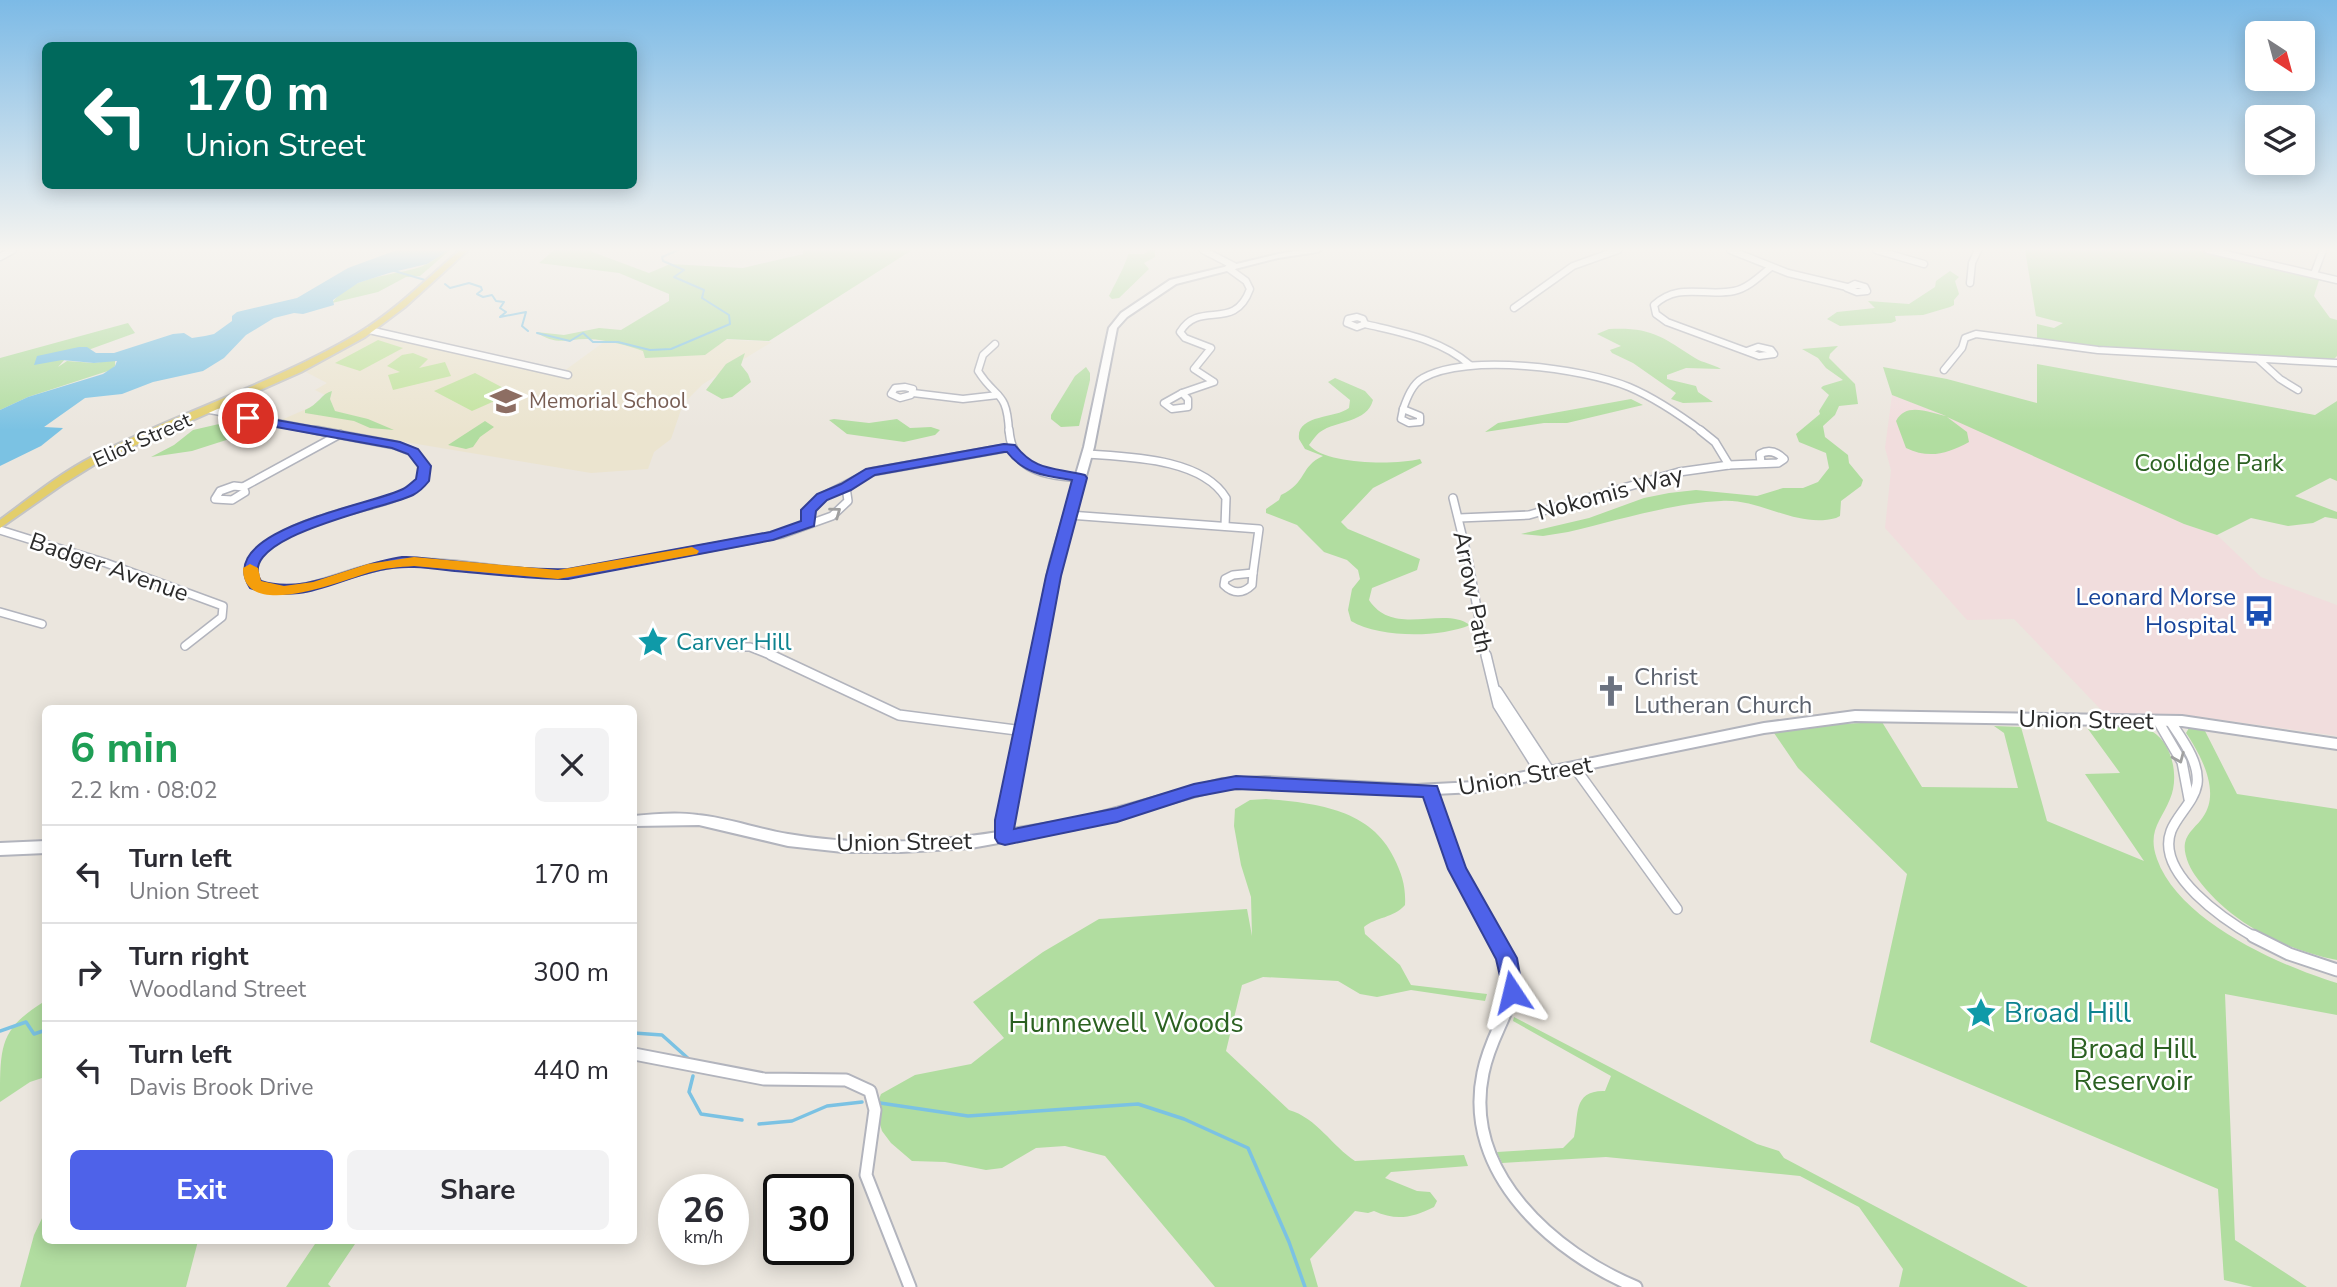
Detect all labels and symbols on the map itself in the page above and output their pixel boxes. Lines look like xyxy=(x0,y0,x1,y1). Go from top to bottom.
north arrow xyxy=(2245,21,2315,91)
school or university icon: Memorial School xyxy=(489,384,523,418)
place label: Memorial School xyxy=(529,387,688,415)
pin xyxy=(218,388,278,448)
street label: Eliot Street xyxy=(88,406,196,474)
park label: Coolidge Park xyxy=(2134,447,2285,479)
street label: Nokomis Way xyxy=(1533,458,1687,528)
one-way arrow xyxy=(828,508,841,520)
street label: Badger Avenue xyxy=(25,525,193,609)
street label: Arrow Path xyxy=(1446,528,1500,656)
place label: Leonard Morse Hospital xyxy=(2075,581,2236,641)
bus stop icon: Leonard Morse Hospital xyxy=(2242,594,2276,628)
place icon: Carver Hill xyxy=(636,625,670,659)
place label: Carver Hill xyxy=(676,626,792,658)
place label: Christ Lutheran Church xyxy=(1634,661,1812,721)
church icon: Christ Lutheran Church xyxy=(1594,674,1628,708)
street label: Union Street xyxy=(2018,703,2155,737)
street label: Union Street xyxy=(1456,748,1595,804)
one-way arrow xyxy=(2171,751,2185,763)
street label: Union Street xyxy=(836,825,973,859)
position arrow xyxy=(1475,955,1549,1029)
place label: Broad Hill xyxy=(2004,994,2132,1032)
place icon: Broad Hill xyxy=(1964,996,1998,1030)
park label: Hunnewell Woods xyxy=(1008,1004,1244,1042)
park label: Broad Hill Reservoir xyxy=(2069,1030,2197,1100)
speed limit sign: 30 xyxy=(763,1174,854,1265)

